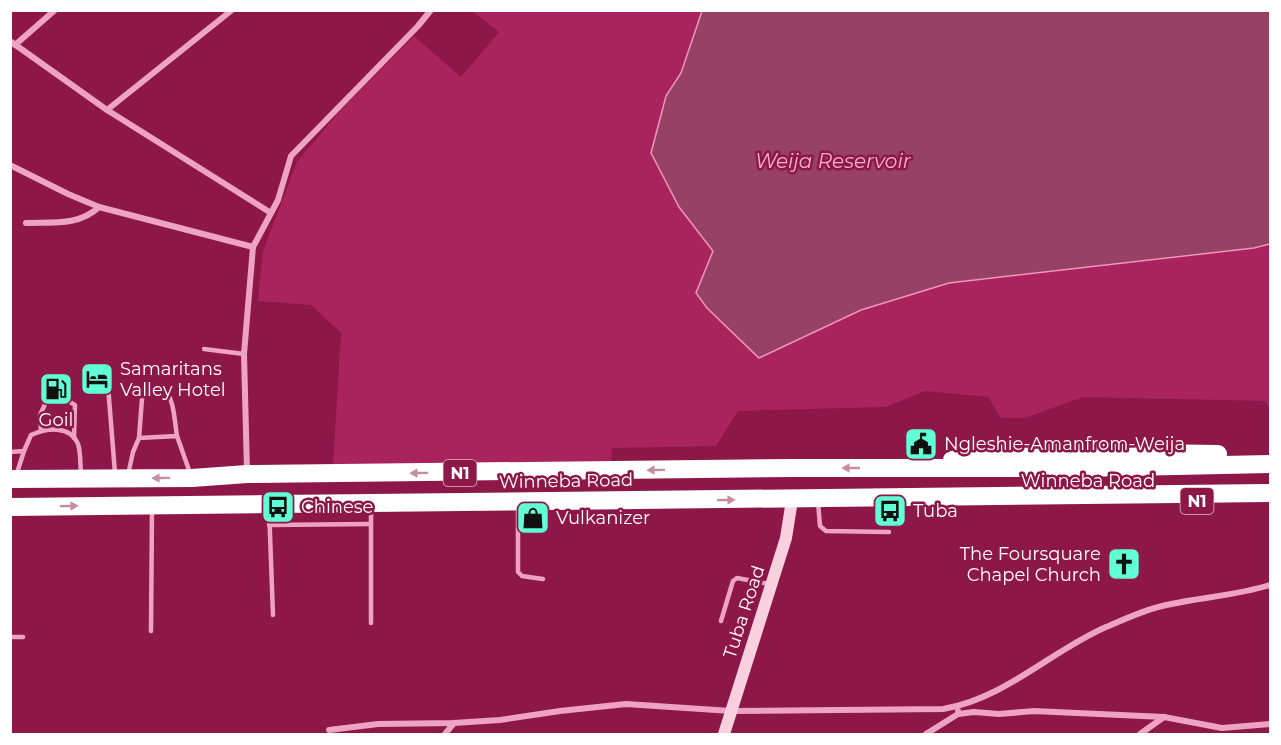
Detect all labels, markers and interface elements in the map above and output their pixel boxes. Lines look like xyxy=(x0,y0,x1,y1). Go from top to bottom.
water label: Weija Reservoir xyxy=(755,149,912,173)
place label: Samaritans Valley Hotel xyxy=(120,358,226,401)
hotel icon: Samaritans Valley Hotel xyxy=(79,361,115,397)
fuel station icon: Goil xyxy=(38,371,74,407)
place label: Goil xyxy=(39,409,73,431)
public building icon: Ngleshie-Amanfrom-Weija xyxy=(903,426,939,462)
place label: Ngleshie-Amanfrom-Weija xyxy=(944,433,1185,455)
road number: N1 xyxy=(444,460,476,486)
one-way arrow xyxy=(841,463,860,473)
one-way arrow xyxy=(646,465,665,475)
one-way arrow xyxy=(409,469,428,478)
street label: Winneba Road xyxy=(499,469,633,493)
street label: Winneba Road xyxy=(1021,470,1155,492)
one-way arrow xyxy=(151,473,170,483)
road number: N1 xyxy=(1180,488,1214,514)
bus stop icon: Chinese xyxy=(260,489,296,525)
bus stop icon: Tuba xyxy=(872,493,908,529)
one-way arrow xyxy=(716,495,735,505)
place label: Chinese xyxy=(301,496,374,518)
shop icon: Vulkanizer xyxy=(515,500,551,536)
place label: Tuba xyxy=(913,500,958,522)
one-way arrow xyxy=(59,501,78,511)
place label: Vulkanizer xyxy=(556,507,650,529)
place label: The Foursquare Chapel Church xyxy=(960,543,1101,586)
church icon: The Foursquare Chapel Church xyxy=(1106,546,1142,582)
street label: Tuba Road xyxy=(719,563,769,661)

